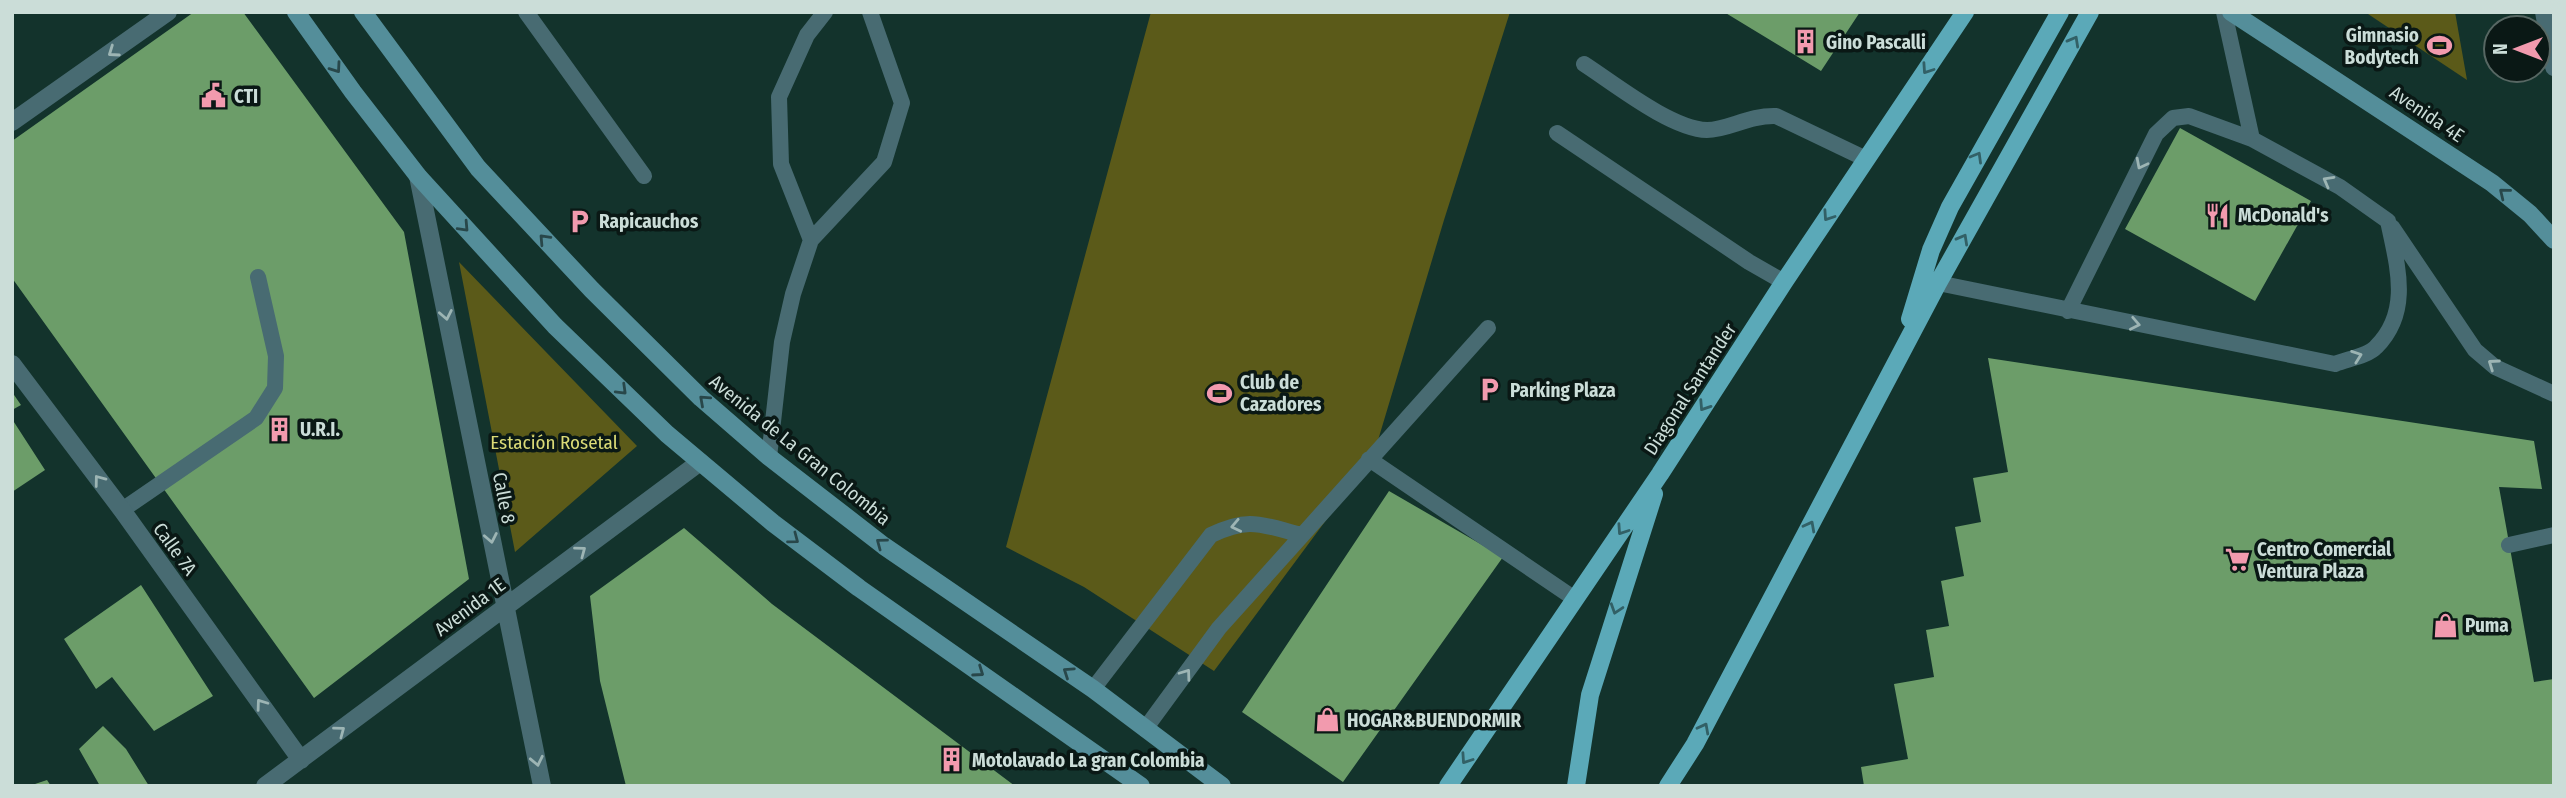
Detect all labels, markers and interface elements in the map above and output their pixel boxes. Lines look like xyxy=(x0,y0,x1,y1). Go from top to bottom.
north arrow xyxy=(2482,14,2552,84)
place label: Gimnasio Bodytech xyxy=(2345,24,2419,69)
building icon: Gino Pascalli xyxy=(1792,28,1820,56)
place label: Gino Pascalli xyxy=(1826,31,1926,54)
sports icon: Gimnasio Bodytech xyxy=(2425,32,2453,60)
one-way arrow xyxy=(2066,35,2079,48)
one-way arrow xyxy=(108,43,121,56)
text: N xyxy=(2489,43,2512,55)
one-way arrow xyxy=(328,60,340,73)
one-way arrow xyxy=(1923,61,1935,74)
street label: Avenida 4E xyxy=(2385,81,2469,147)
public building icon: CTI xyxy=(200,82,228,110)
place label: CTI xyxy=(234,85,258,108)
one-way arrow xyxy=(1969,151,1982,164)
one-way arrow xyxy=(2135,157,2149,170)
one-way arrow xyxy=(2323,176,2335,189)
one-way arrow xyxy=(2500,189,2513,201)
restaurant icon: McDonald's xyxy=(2204,201,2232,229)
place label: McDonald's xyxy=(2238,204,2329,227)
parking icon: Rapicauchos xyxy=(565,207,593,235)
one-way arrow xyxy=(1824,208,1836,221)
place label: Rapicauchos xyxy=(599,210,699,233)
one-way arrow xyxy=(456,219,468,232)
one-way arrow xyxy=(540,234,552,247)
one-way arrow xyxy=(1955,234,1968,246)
one-way arrow xyxy=(438,309,453,321)
one-way arrow xyxy=(2129,315,2141,330)
street label: Diagonal Santander xyxy=(1639,318,1741,459)
one-way arrow xyxy=(2350,350,2362,364)
one-way arrow xyxy=(2488,360,2501,372)
street label: Avenida de La Gran Colombia xyxy=(705,370,895,530)
place label: Club de Cazadores xyxy=(1240,371,1322,416)
parking icon: Parking Plaza xyxy=(1476,376,1504,404)
sports icon: Club de Cazadores xyxy=(1206,379,1234,407)
place label: Parking Plaza xyxy=(1510,379,1616,402)
one-way arrow xyxy=(614,382,627,395)
one-way arrow xyxy=(699,396,712,409)
one-way arrow xyxy=(1699,399,1712,412)
building icon: U.R.I. xyxy=(266,415,294,443)
place label: U.R.I. xyxy=(300,418,340,441)
park label: Estación Rosetal xyxy=(490,431,618,454)
street label: Calle 8 xyxy=(488,470,520,526)
one-way arrow xyxy=(95,475,108,488)
one-way arrow xyxy=(1230,517,1242,532)
street label: Calle 7A xyxy=(148,518,202,580)
one-way arrow xyxy=(1802,521,1815,534)
one-way arrow xyxy=(1617,523,1630,536)
one-way arrow xyxy=(786,531,799,543)
one-way arrow xyxy=(482,532,497,544)
place label: Centro Comercial Ventura Plaza xyxy=(2256,538,2392,583)
one-way arrow xyxy=(876,539,889,552)
supermarket icon: Centro Comercial Ventura Plaza xyxy=(2223,546,2251,574)
one-way arrow xyxy=(573,547,586,559)
street label: Avenida 1E xyxy=(430,573,510,641)
one-way arrow xyxy=(1610,602,1624,614)
shop icon: Puma xyxy=(2431,611,2459,639)
place label: Puma xyxy=(2465,614,2509,637)
one-way arrow xyxy=(971,664,984,676)
one-way arrow xyxy=(1063,668,1076,680)
one-way arrow xyxy=(1177,669,1190,682)
one-way arrow xyxy=(257,700,269,712)
shop icon: HOGAR&BUENDORMIR xyxy=(1313,706,1341,734)
place label: HOGAR&BUENDORMIR xyxy=(1347,709,1521,732)
one-way arrow xyxy=(1696,722,1709,735)
one-way arrow xyxy=(332,726,345,739)
building icon: Motolavado La gran Colombia xyxy=(938,746,966,774)
place label: Motolavado La gran Colombia xyxy=(972,749,1205,772)
one-way arrow xyxy=(1462,751,1474,764)
one-way arrow xyxy=(528,755,543,767)

